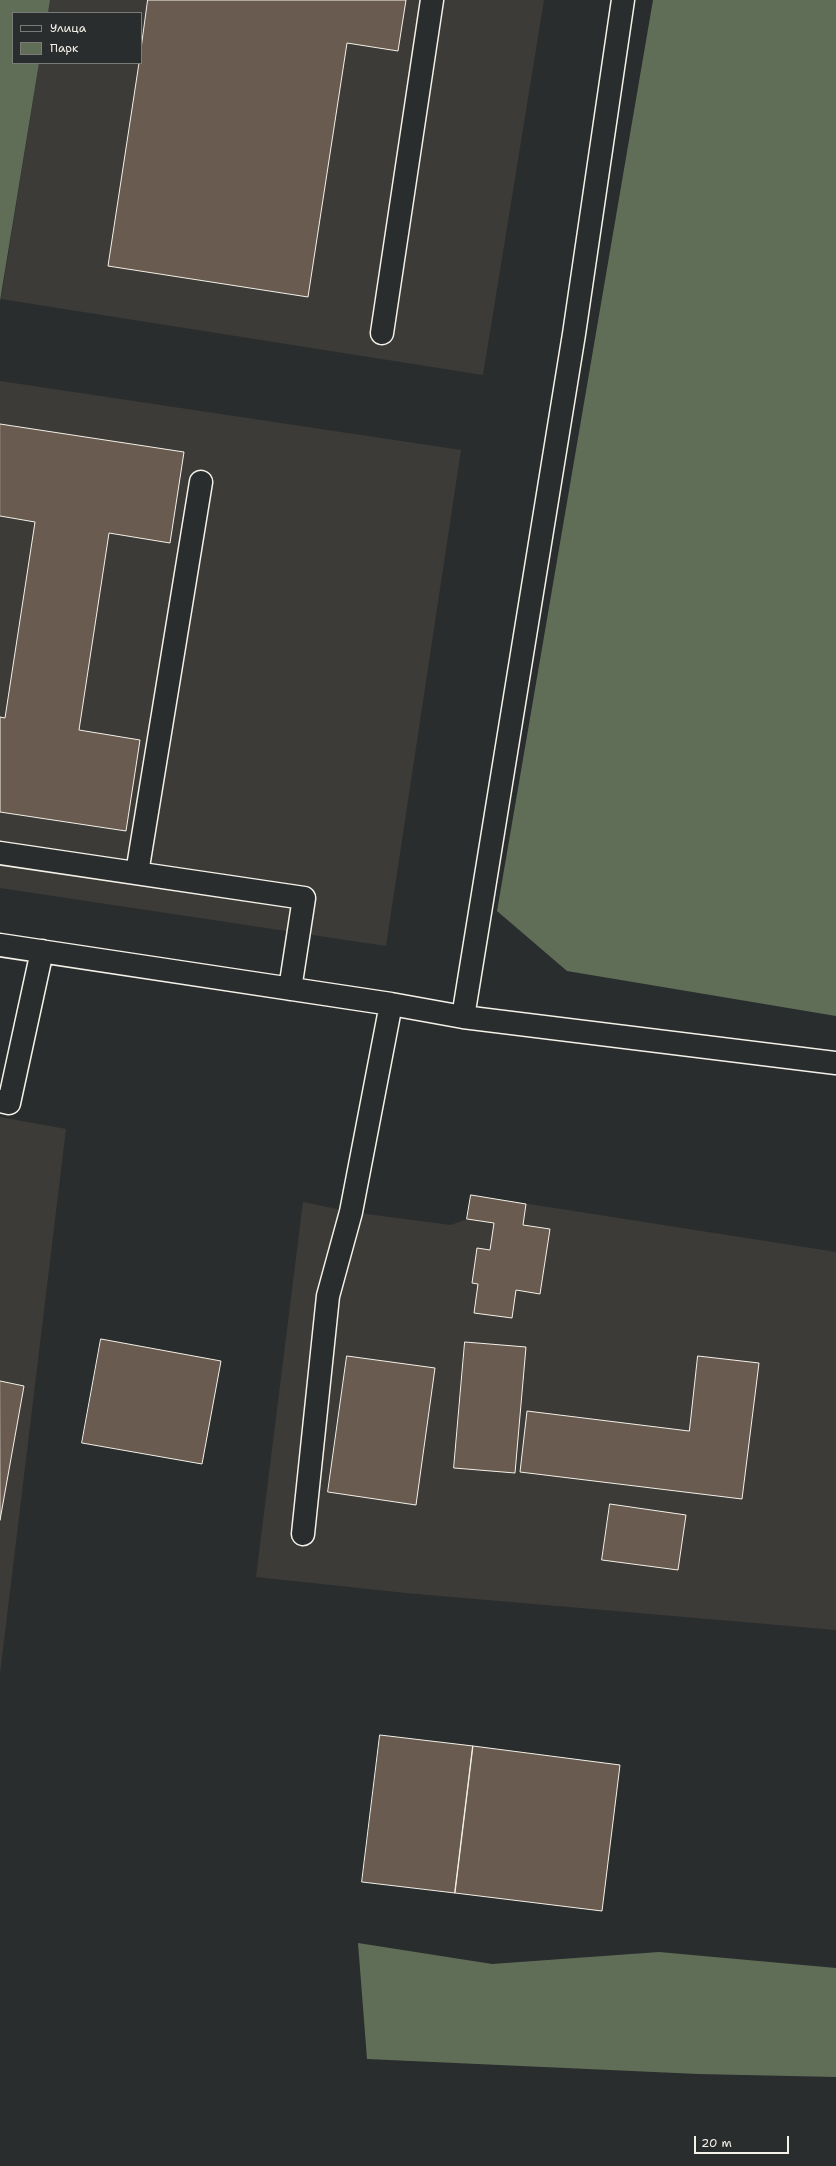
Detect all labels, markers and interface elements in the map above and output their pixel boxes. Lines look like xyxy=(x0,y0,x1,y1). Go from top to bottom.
legend xyxy=(12,12,142,64)
text: Улица xyxy=(50,20,86,36)
text: Парк xyxy=(50,40,78,56)
scale bar xyxy=(696,2128,791,2154)
text: 20 m xyxy=(701,2135,732,2151)

